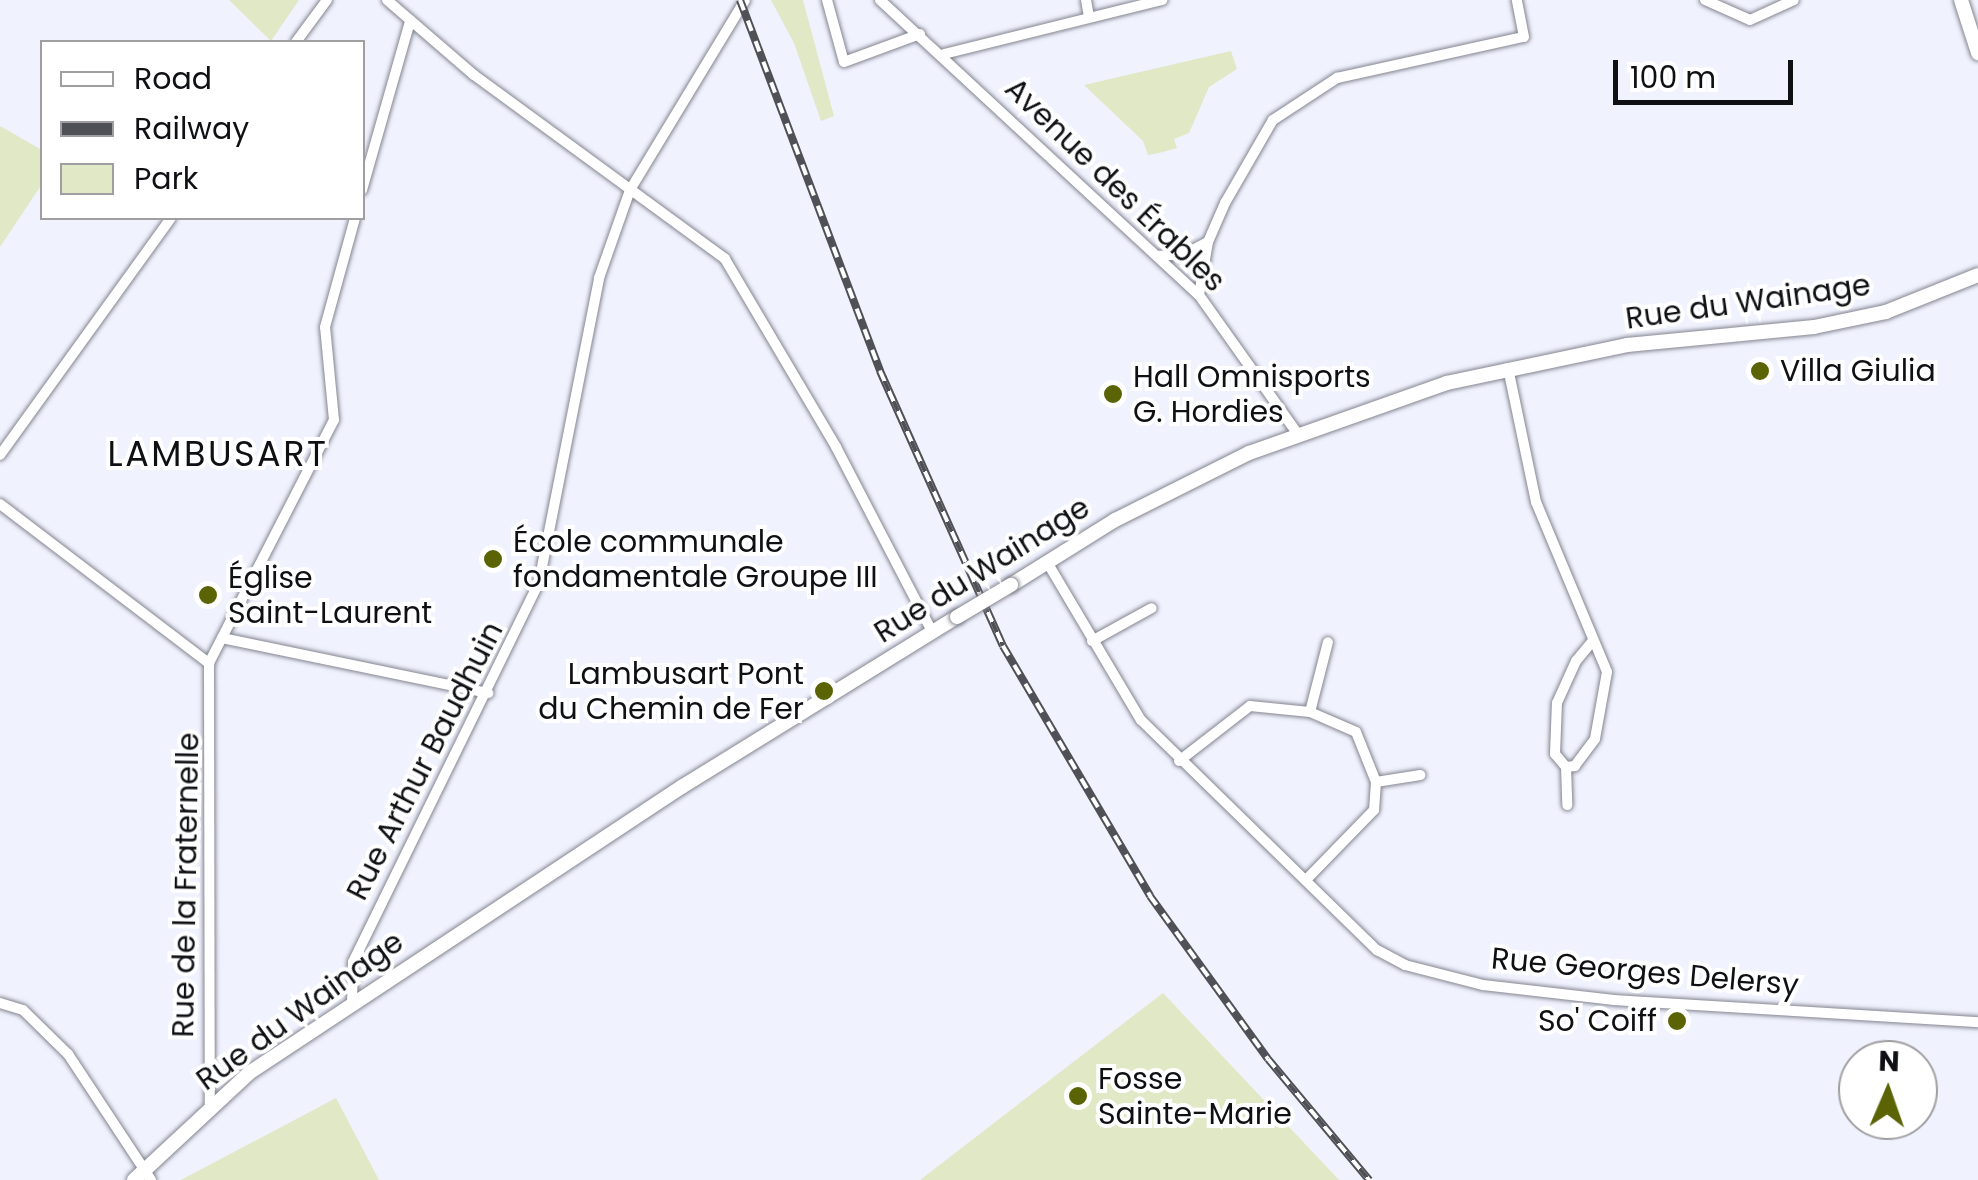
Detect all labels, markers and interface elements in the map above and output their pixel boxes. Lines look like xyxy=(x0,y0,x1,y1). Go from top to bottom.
legend xyxy=(40,40,365,220)
scale bar xyxy=(1618,40,1798,102)
text: 100 m xyxy=(1630,56,1716,99)
text: Road xyxy=(134,57,212,100)
street label: Avenue des Érables xyxy=(997,71,1233,299)
text: Railway xyxy=(134,107,249,150)
text: Park xyxy=(134,157,198,200)
street label: Rue du Wainage xyxy=(1623,267,1873,337)
place label: Villa Giulia xyxy=(1780,353,1936,389)
place label: Hall Omnisports G. Hordies xyxy=(1133,359,1371,430)
marker: Villa Giulia xyxy=(1749,360,1771,382)
marker: Hall Omnisports G. Hordies xyxy=(1102,383,1124,405)
district label: LAMBUSART xyxy=(108,433,328,475)
street label: Rue du Wainage xyxy=(868,489,1096,651)
place label: École communale fondamentale Groupe III xyxy=(513,524,878,594)
marker: École communale fondamentale Groupe III xyxy=(482,548,504,570)
place label: Église Saint-Laurent xyxy=(228,560,432,630)
marker: Église Saint-Laurent xyxy=(197,584,219,606)
street label: Rue Arthur Baudhuin xyxy=(339,616,511,906)
place label: Lambusart Pont du Chemin de Fer xyxy=(538,656,804,726)
marker: Lambusart Pont du Chemin de Fer xyxy=(813,680,835,702)
street label: Rue de la Fraternelle xyxy=(165,732,207,1038)
street label: Rue du Wainage xyxy=(190,924,410,1098)
street label: Rue Georges Delersy xyxy=(1490,941,1800,1003)
place label: So' Coiff xyxy=(1538,1003,1657,1039)
marker: So' Coiff xyxy=(1666,1010,1688,1032)
north arrow xyxy=(1838,1040,1938,1140)
text: N xyxy=(1878,1042,1900,1081)
place label: Fosse Sainte-Marie xyxy=(1098,1061,1292,1132)
marker: Fosse Sainte-Marie xyxy=(1067,1085,1089,1107)

